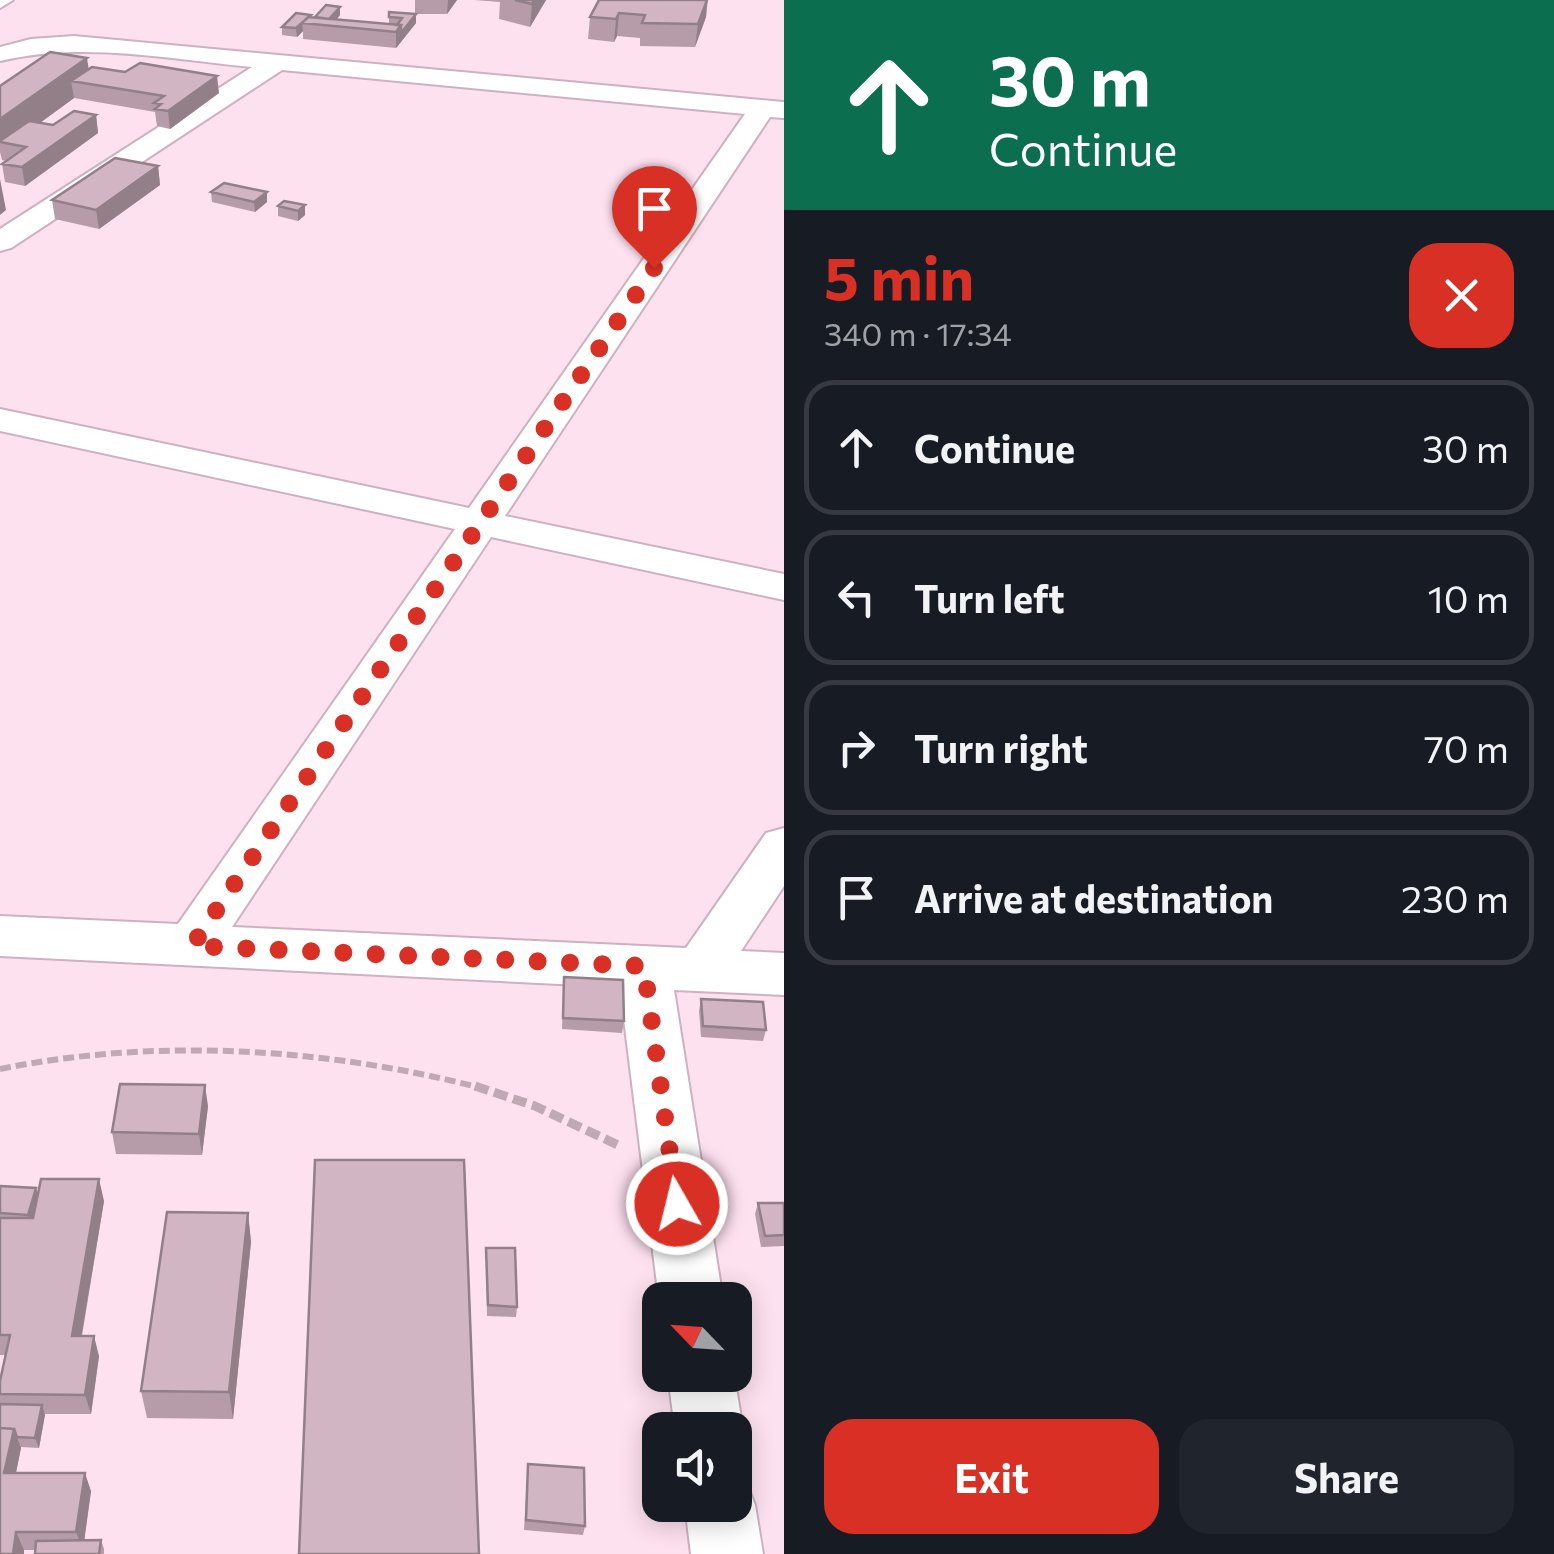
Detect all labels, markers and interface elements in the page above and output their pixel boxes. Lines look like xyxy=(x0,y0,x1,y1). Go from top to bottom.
text: 30 m xyxy=(989,35,1151,120)
icon: ahead xyxy=(824,40,954,170)
text: Continue xyxy=(989,120,1177,175)
pin xyxy=(612,166,697,269)
icon: arrive xyxy=(627,181,682,236)
text: 5 min xyxy=(824,239,974,312)
button: close xyxy=(1409,243,1514,348)
text: 340 m · 17:34 xyxy=(824,313,1012,353)
icon: ahead xyxy=(829,420,884,475)
text: Continue xyxy=(914,424,1075,471)
text: 30 m xyxy=(1422,424,1509,471)
icon: left xyxy=(829,570,884,625)
text: Turn left xyxy=(914,574,1065,621)
text: 10 m xyxy=(1428,574,1509,621)
icon: right xyxy=(829,720,884,775)
text: Turn right xyxy=(914,724,1088,771)
text: 70 m xyxy=(1424,724,1509,771)
icon: arrive xyxy=(829,870,884,925)
text: Arrive at destination xyxy=(914,874,1273,921)
text: 230 m xyxy=(1401,874,1509,921)
position arrow xyxy=(625,1152,729,1256)
north arrow xyxy=(642,1282,752,1392)
map controls xyxy=(642,1282,752,1522)
button: sound xyxy=(642,1412,752,1522)
button: Exit xyxy=(824,1419,1159,1534)
button: Share xyxy=(1179,1419,1514,1534)

